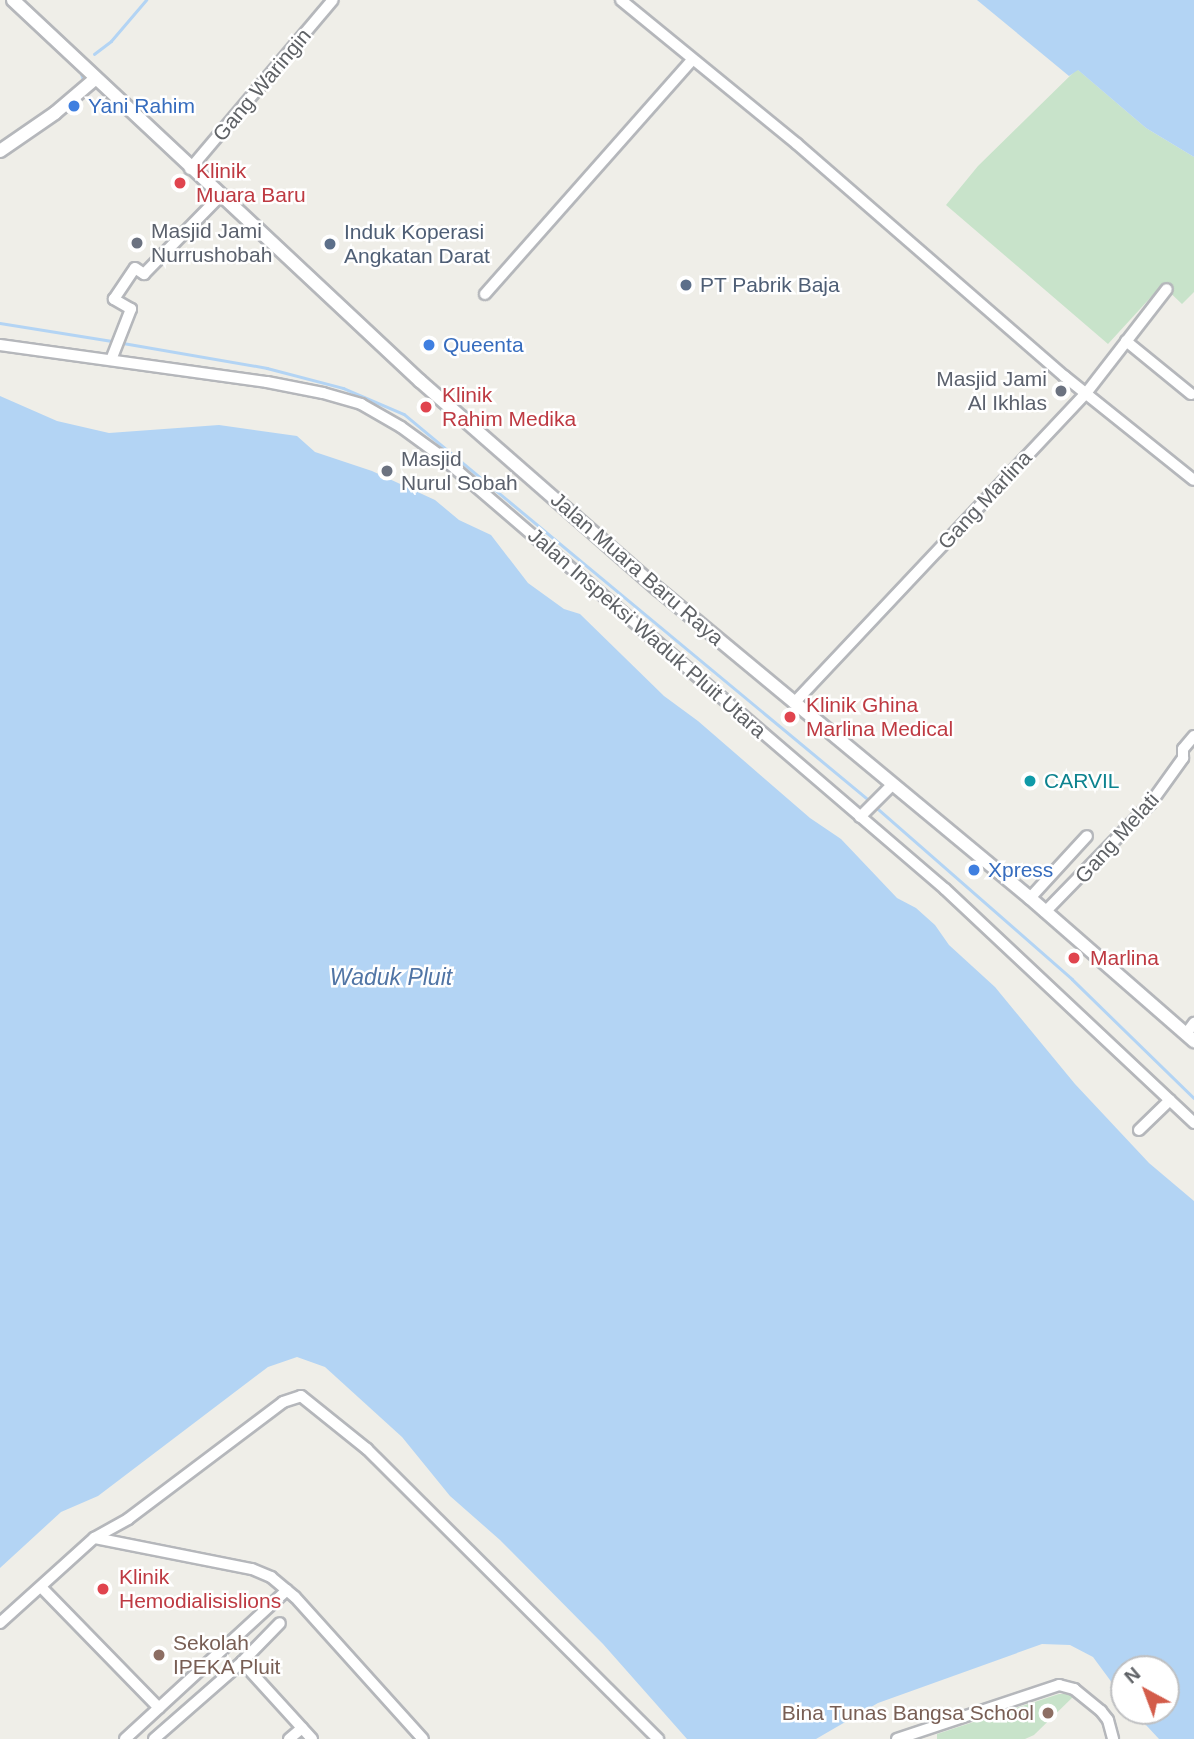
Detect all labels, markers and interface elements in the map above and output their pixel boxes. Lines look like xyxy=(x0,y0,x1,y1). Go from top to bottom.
street label: Gang Waringin xyxy=(208,24,316,146)
place label: Yani Rahim xyxy=(88,93,195,119)
marker: Yani Rahim xyxy=(66,98,82,114)
place label: Klinik Muara Baru xyxy=(196,158,306,208)
marker: Klinik Muara Baru xyxy=(170,173,190,193)
place label: Masjid Jami Nurrushobah xyxy=(151,218,272,268)
place label: Induk Koperasi Angkatan Darat xyxy=(344,219,490,269)
marker: Masjid Jami Nurrushobah xyxy=(129,235,145,251)
marker: Induk Koperasi Angkatan Darat xyxy=(322,236,338,252)
place label: PT Pabrik Baja xyxy=(700,272,840,298)
marker: PT Pabrik Baja xyxy=(678,277,694,293)
place label: Queenta xyxy=(443,332,524,358)
marker: Queenta xyxy=(421,337,437,353)
place label: Masjid Jami Al Ikhlas xyxy=(936,366,1047,416)
place label: Klinik Rahim Medika xyxy=(442,382,576,432)
marker: Masjid Jami Al Ikhlas xyxy=(1053,383,1069,399)
marker: Klinik Rahim Medika xyxy=(416,397,436,417)
street label: Gang Marlina xyxy=(933,445,1037,555)
place label: Masjid Nurul Sobah xyxy=(401,446,518,496)
marker: Masjid Nurul Sobah xyxy=(379,463,395,479)
street label: Jalan Muara Baru Raya xyxy=(545,487,729,651)
street label: Jalan Inspeksi Waduk Pluit Utara xyxy=(523,523,771,743)
place label: Klinik Ghina Marlina Medical xyxy=(806,692,953,742)
marker: Klinik Ghina Marlina Medical xyxy=(780,707,800,727)
place label: CARVIL xyxy=(1044,768,1119,794)
marker: CARVIL xyxy=(1022,773,1038,789)
street label: Gang Melati xyxy=(1070,787,1164,889)
place label: Xpress xyxy=(988,857,1053,883)
marker: Xpress xyxy=(966,862,982,878)
place label: Marlina xyxy=(1090,945,1159,971)
marker: Marlina xyxy=(1064,948,1084,968)
water label: Waduk Pluit xyxy=(330,963,452,991)
place label: Klinik Hemodialisislions xyxy=(119,1564,281,1614)
marker: Klinik Hemodialisislions xyxy=(93,1579,113,1599)
place label: Sekolah IPEKA Pluit xyxy=(173,1630,282,1680)
marker: Sekolah IPEKA Pluit xyxy=(151,1647,167,1663)
north arrow xyxy=(1110,1655,1180,1725)
text: N xyxy=(1120,1663,1144,1688)
place label: Bina Tunas Bangsa School xyxy=(781,1700,1034,1726)
marker: Bina Tunas Bangsa School xyxy=(1040,1705,1056,1721)

